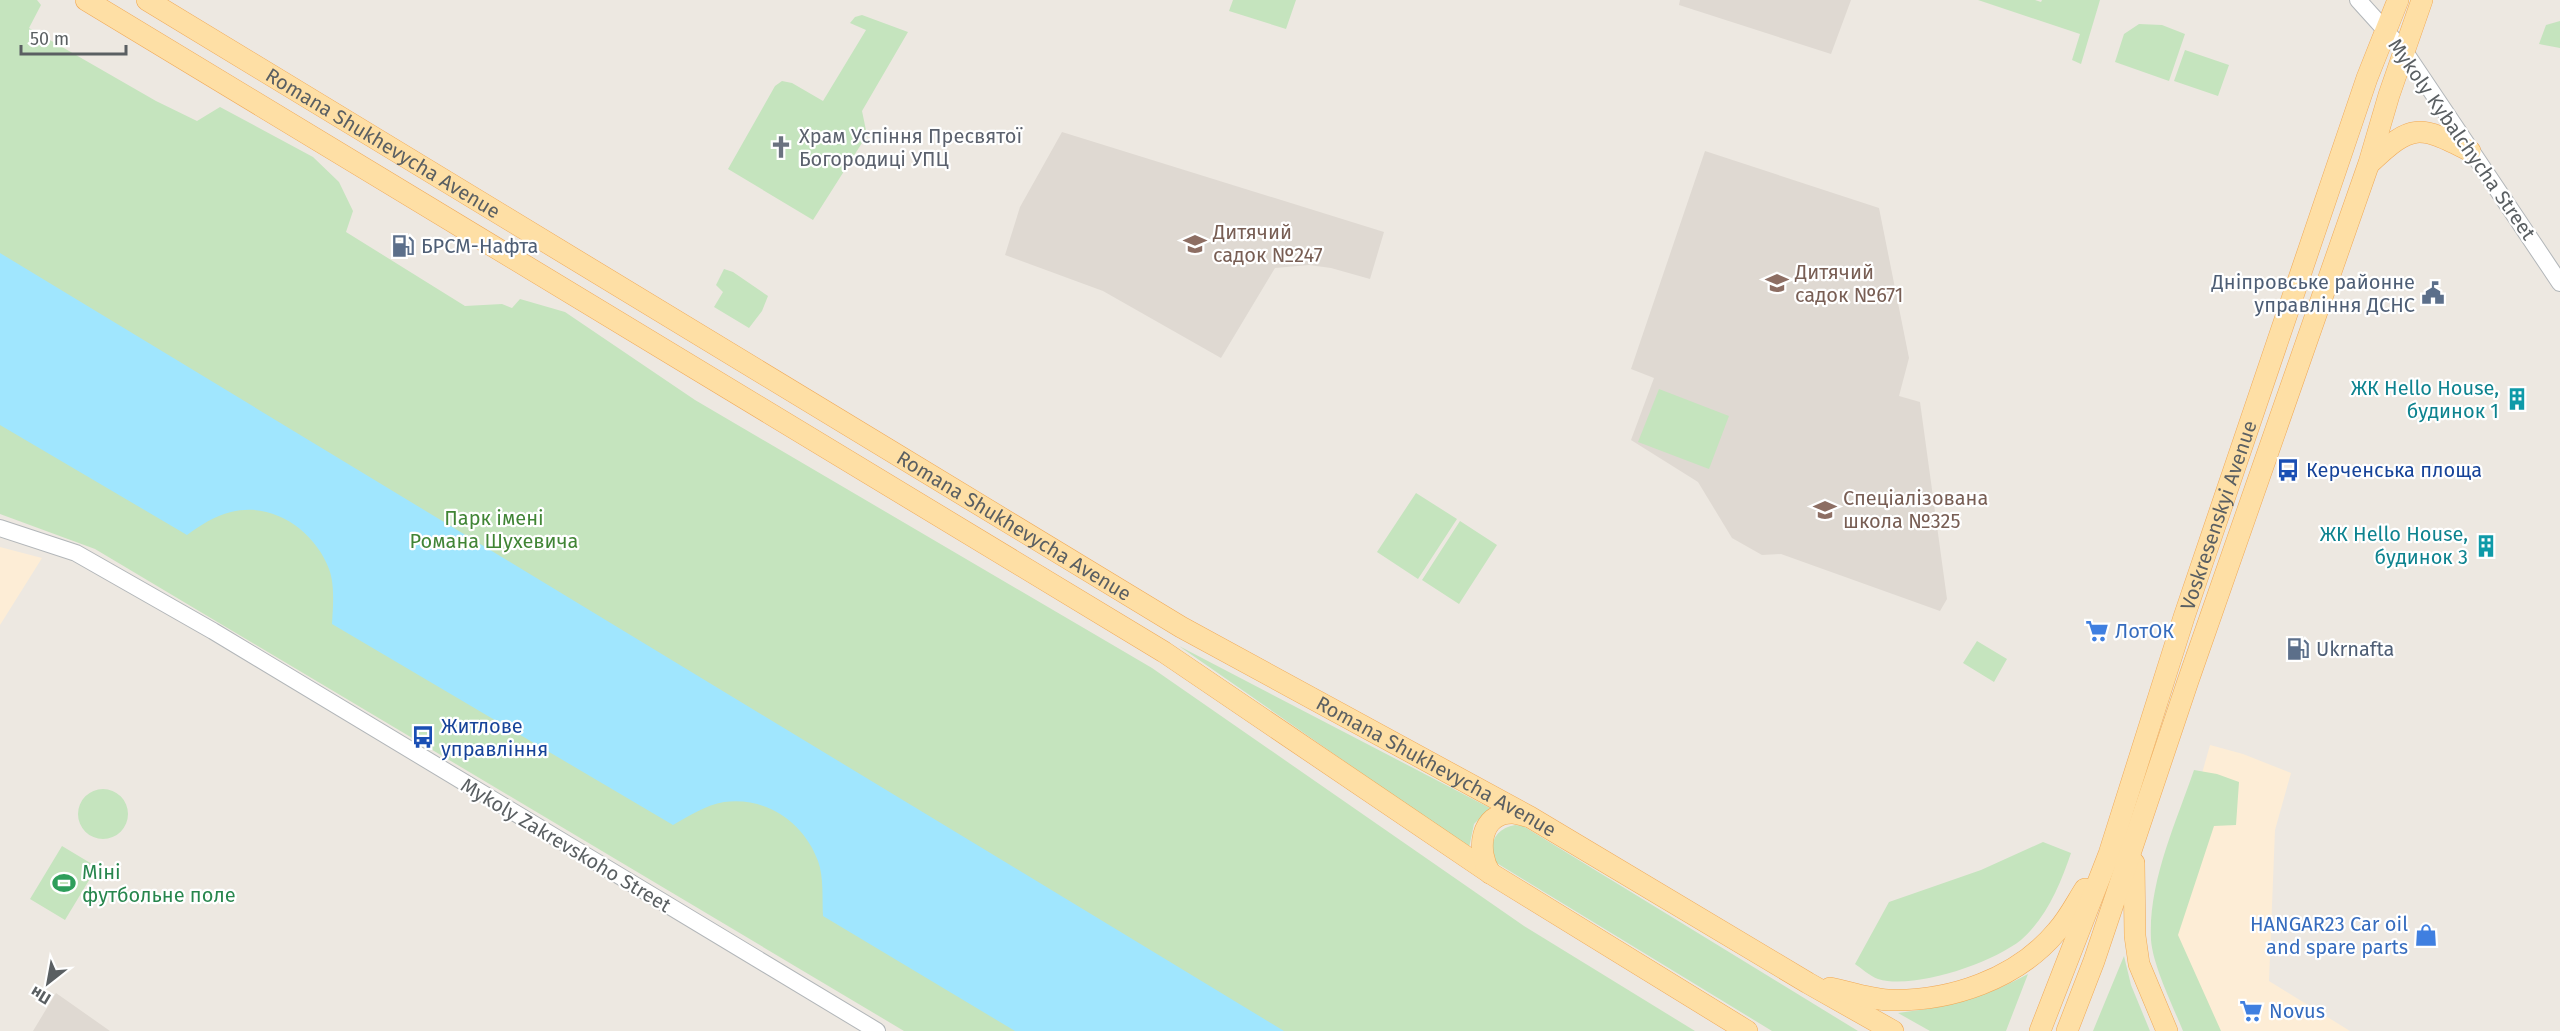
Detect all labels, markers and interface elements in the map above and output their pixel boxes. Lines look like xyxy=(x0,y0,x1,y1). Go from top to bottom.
scale bar xyxy=(21,18,126,56)
text: 50 m xyxy=(30,28,69,50)
street label: Mykoly Kybalchycha Street xyxy=(2383,34,2541,245)
street label: Romana Shukhevycha Avenue xyxy=(261,63,505,223)
place label: Храм Успіння Пресвятої Богородиці УПЦ xyxy=(799,124,1023,171)
church icon: Храм Успіння Пресвятої Богородиці УПЦ xyxy=(768,134,794,160)
place label: Дитячий садок №247 xyxy=(1212,220,1323,267)
school or university icon: Дитячий садок №247 xyxy=(1182,231,1208,257)
fuel station icon: БРСМ-Нафта xyxy=(390,233,416,259)
place label: БРСМ-Нафта xyxy=(421,234,538,258)
place label: Дитячий садок №671 xyxy=(1794,260,1904,307)
school or university icon: Дитячий садок №671 xyxy=(1764,270,1790,296)
place label: Дніпровське районне управління ДСНС xyxy=(2211,270,2415,317)
public building icon: Дніпровське районне управління ДСНС xyxy=(2420,280,2446,306)
place label: ЖК Hello House, будинок 1 xyxy=(2351,376,2499,423)
building icon: ЖК Hello House, будинок 1 xyxy=(2504,386,2530,412)
street label: Voskresenskyi Avenue xyxy=(2175,417,2262,613)
street label: Romana Shukhevycha Avenue xyxy=(892,445,1136,606)
bus stop icon: Керченська площа xyxy=(2275,457,2301,483)
place label: Керченська площа xyxy=(2306,458,2482,482)
place label: Спеціалізована школа №325 xyxy=(1843,486,1988,533)
school or university icon: Спеціалізована школа №325 xyxy=(1812,497,1838,523)
park label: Парк імені Романа Шухевича xyxy=(410,506,579,553)
place label: ЖК Hello House, будинок 3 xyxy=(2320,522,2468,569)
building icon: ЖК Hello House, будинок 3 xyxy=(2473,533,2499,559)
supermarket icon: ЛотОК xyxy=(2084,618,2110,644)
place label: ЛотОК xyxy=(2115,619,2174,643)
fuel station icon: Ukrnafta xyxy=(2285,636,2311,662)
place label: Ukrnafta xyxy=(2316,637,2394,661)
street label: Romana Shukhevycha Avenue xyxy=(1312,691,1561,842)
place label: Житлове управління xyxy=(441,714,548,761)
bus stop icon: Житлове управління xyxy=(410,724,436,750)
street label: Mykoly Zakrevskoho Street xyxy=(457,773,676,918)
place label: Міні футбольне поле xyxy=(82,860,236,907)
sports icon: Міні футбольне поле xyxy=(51,870,77,896)
place label: HANGAR23 Car oil and spare parts xyxy=(2250,912,2408,959)
shop icon: HANGAR23 Car oil and spare parts xyxy=(2413,922,2439,948)
north arrow xyxy=(18,953,78,1013)
text: Пн xyxy=(27,982,54,1009)
supermarket icon: Novus xyxy=(2238,998,2264,1024)
place label: Novus xyxy=(2269,999,2325,1023)

